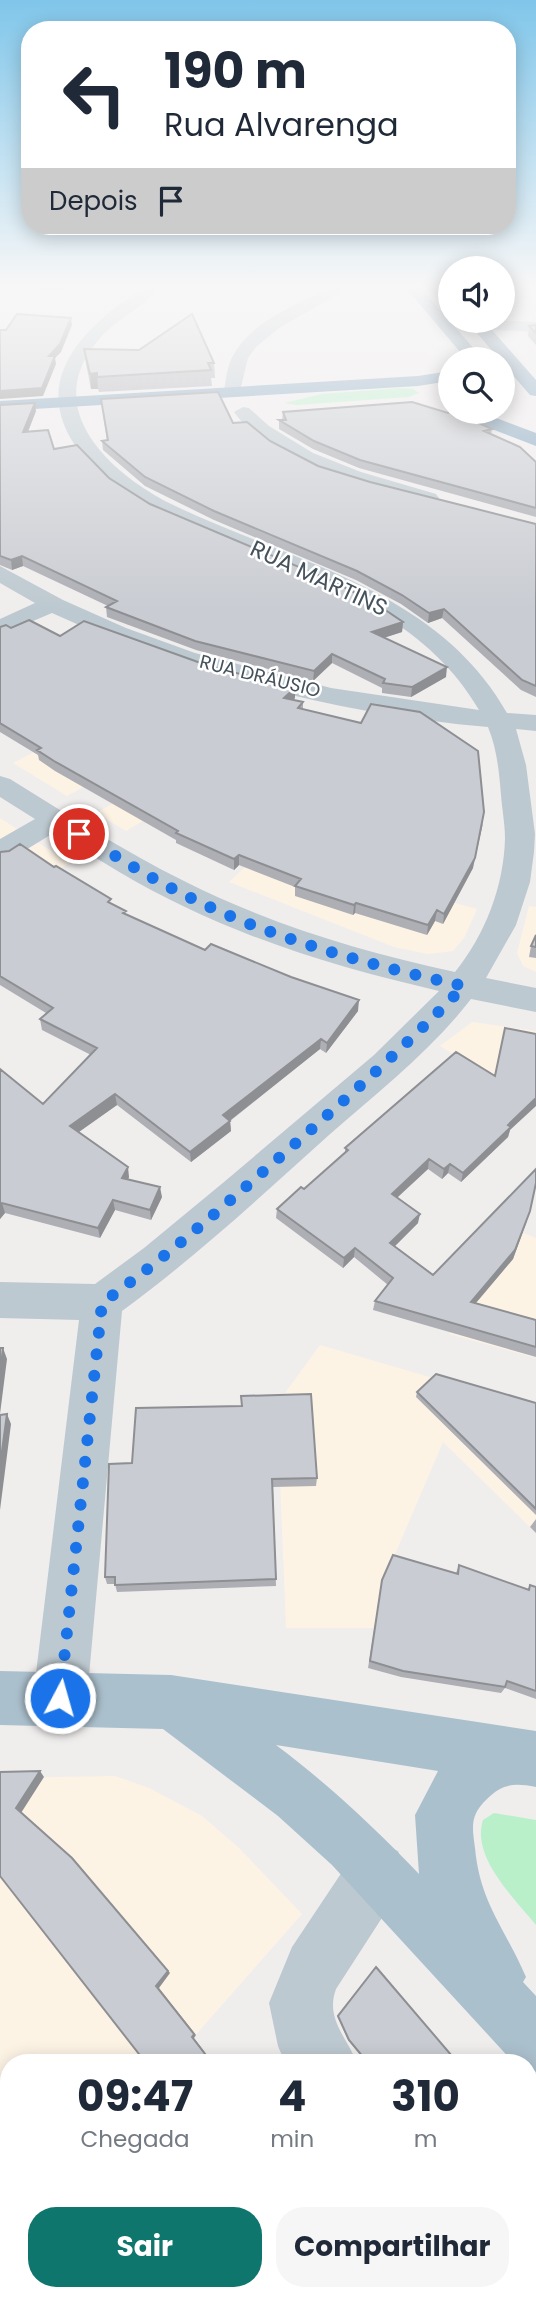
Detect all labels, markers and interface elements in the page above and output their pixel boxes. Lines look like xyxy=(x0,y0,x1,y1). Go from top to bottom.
text: 190 m xyxy=(164,37,307,105)
icon: left xyxy=(49,49,140,140)
text: Rua Alvarenga xyxy=(164,102,399,147)
icon: arrive xyxy=(152,182,190,220)
text: Depois xyxy=(49,183,138,219)
map controls xyxy=(438,256,515,424)
button: sound xyxy=(438,256,515,333)
button: search xyxy=(438,347,515,424)
street label: RUA MARTINS xyxy=(245,532,393,624)
street label: RUA DRÁUSIO xyxy=(197,648,323,704)
pin xyxy=(49,804,109,864)
icon: arrive xyxy=(60,815,98,853)
position arrow xyxy=(23,1661,97,1735)
text: 09:47 xyxy=(77,2067,193,2126)
text: 4 xyxy=(278,2067,306,2126)
text: 310 xyxy=(391,2067,460,2126)
text: Chegada xyxy=(81,2123,190,2155)
text: min xyxy=(270,2123,314,2155)
text: m xyxy=(414,2123,437,2155)
button: Sair xyxy=(28,2207,262,2287)
button: Compartilhar xyxy=(276,2207,509,2287)

